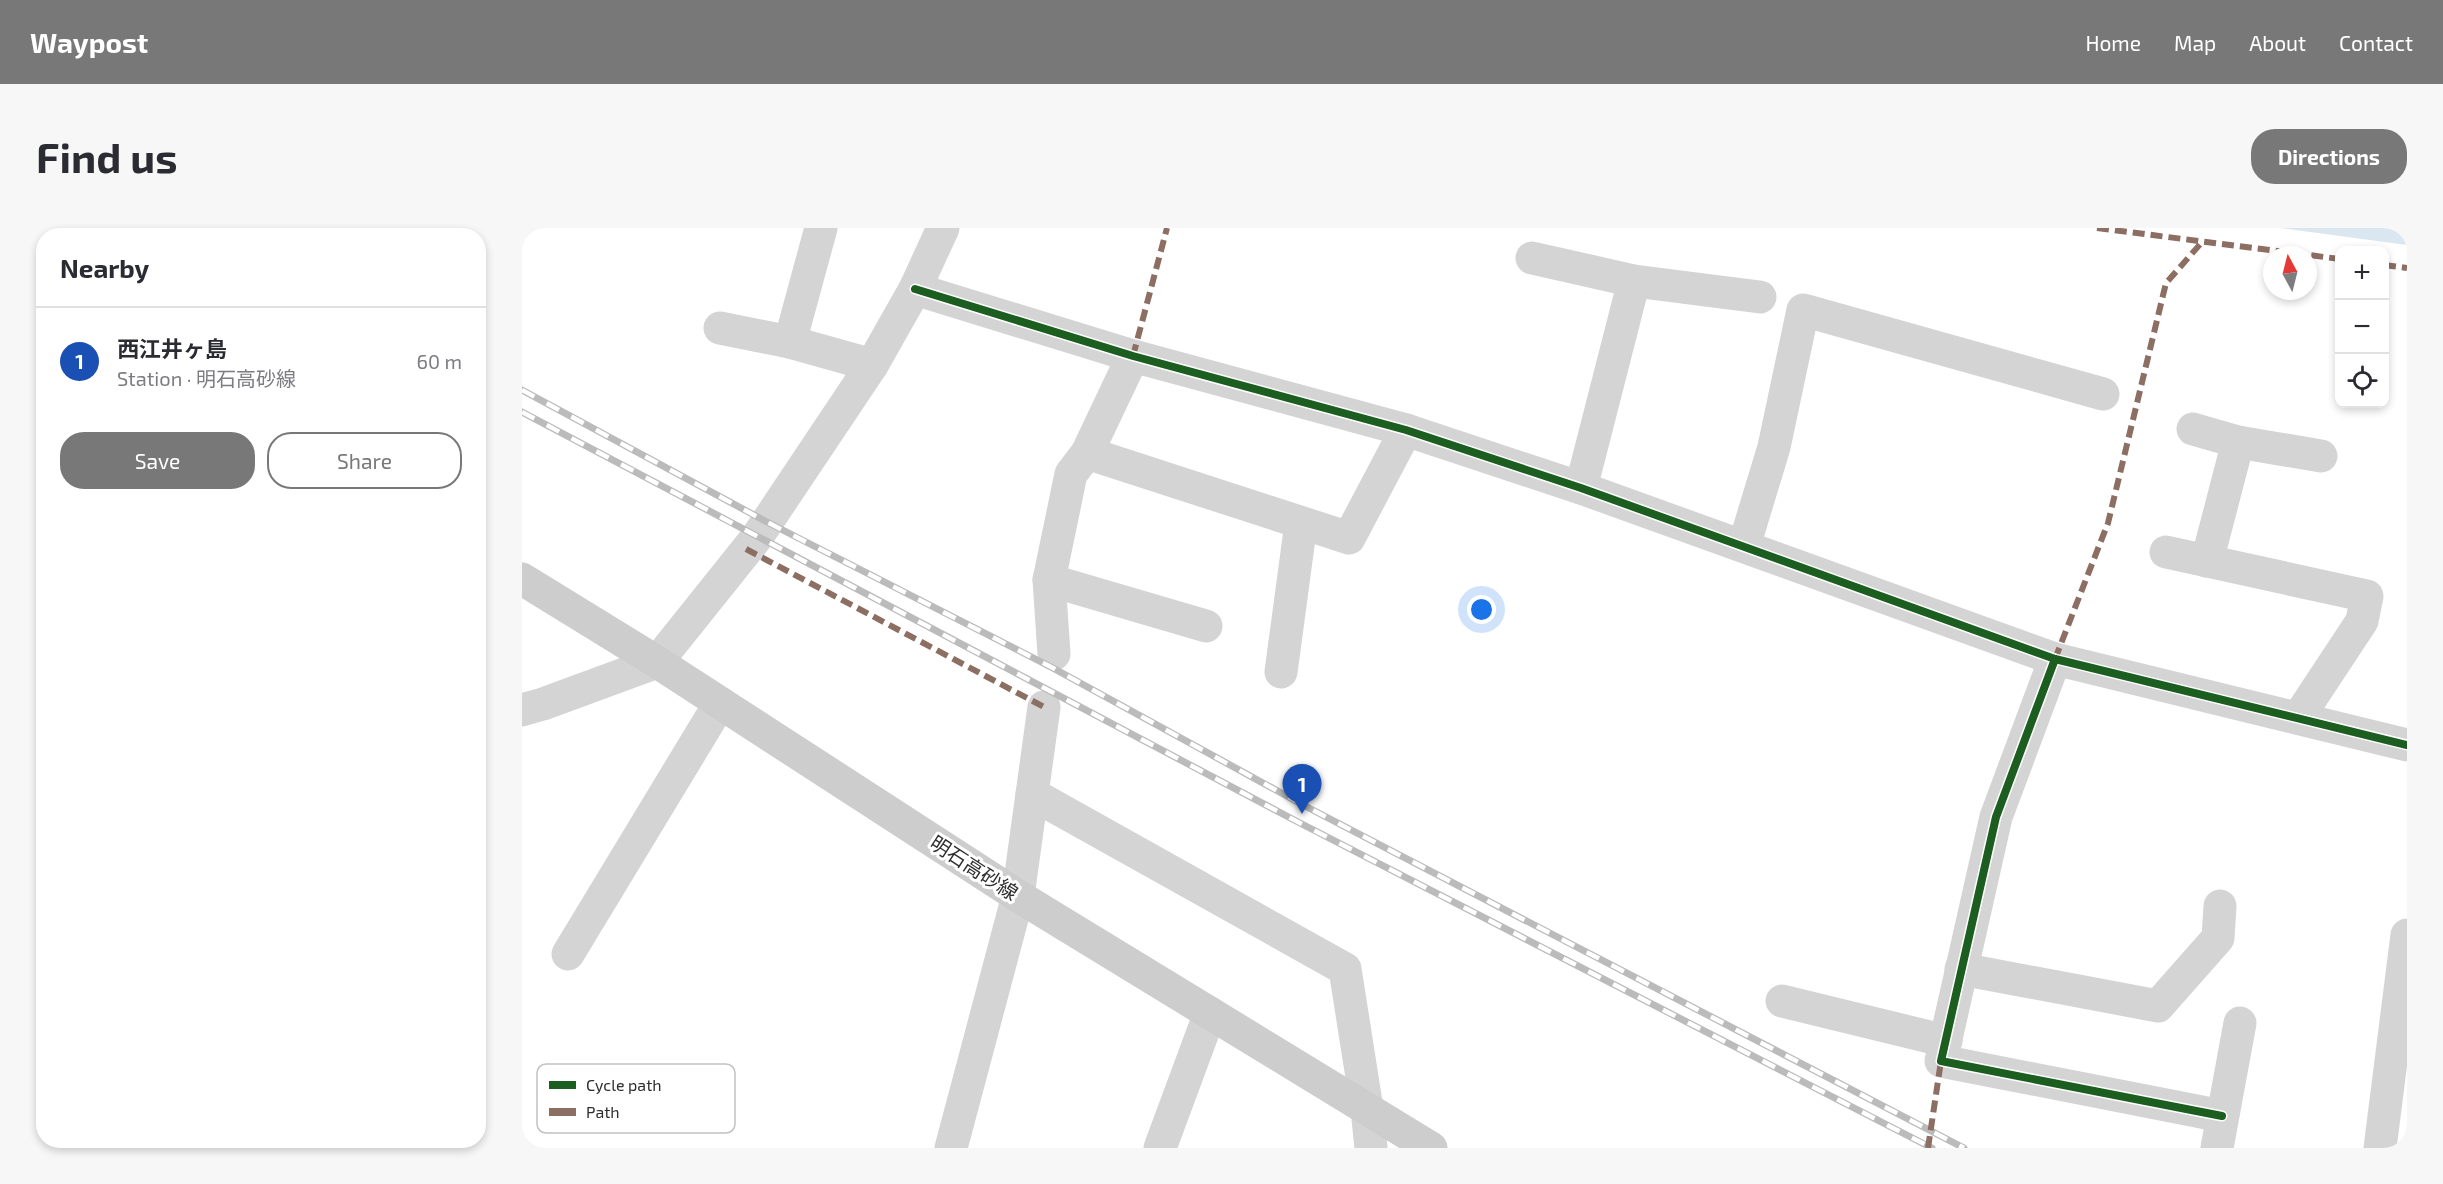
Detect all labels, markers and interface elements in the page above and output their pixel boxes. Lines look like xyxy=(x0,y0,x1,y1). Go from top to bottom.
text: Waypost xyxy=(30,25,148,59)
text: Home xyxy=(2085,30,2141,55)
text: Map xyxy=(2174,30,2216,55)
text: About xyxy=(2249,30,2306,55)
text: Contact xyxy=(2339,30,2413,55)
button: Directions xyxy=(2251,129,2407,184)
text: Find us xyxy=(36,131,178,181)
north arrow xyxy=(2263,246,2317,300)
map controls xyxy=(2335,246,2389,408)
button: + xyxy=(2335,246,2389,300)
text: Nearby xyxy=(60,252,149,283)
button: − xyxy=(2335,300,2389,354)
text: 西江井ヶ島 xyxy=(117,335,227,361)
text: 1 xyxy=(75,349,84,373)
text: 60 m xyxy=(417,349,462,373)
button: locate xyxy=(2335,354,2389,408)
text: Station · 明石高砂線 xyxy=(117,366,296,390)
button: Save xyxy=(60,432,255,489)
button: Share xyxy=(267,432,462,489)
your location xyxy=(1467,595,1496,624)
pin: 1 xyxy=(1282,764,1322,814)
street label: 明石高砂線 xyxy=(926,830,1023,904)
legend xyxy=(537,1064,735,1133)
text: Cycle path xyxy=(586,1075,662,1094)
text: Path xyxy=(586,1102,620,1121)

